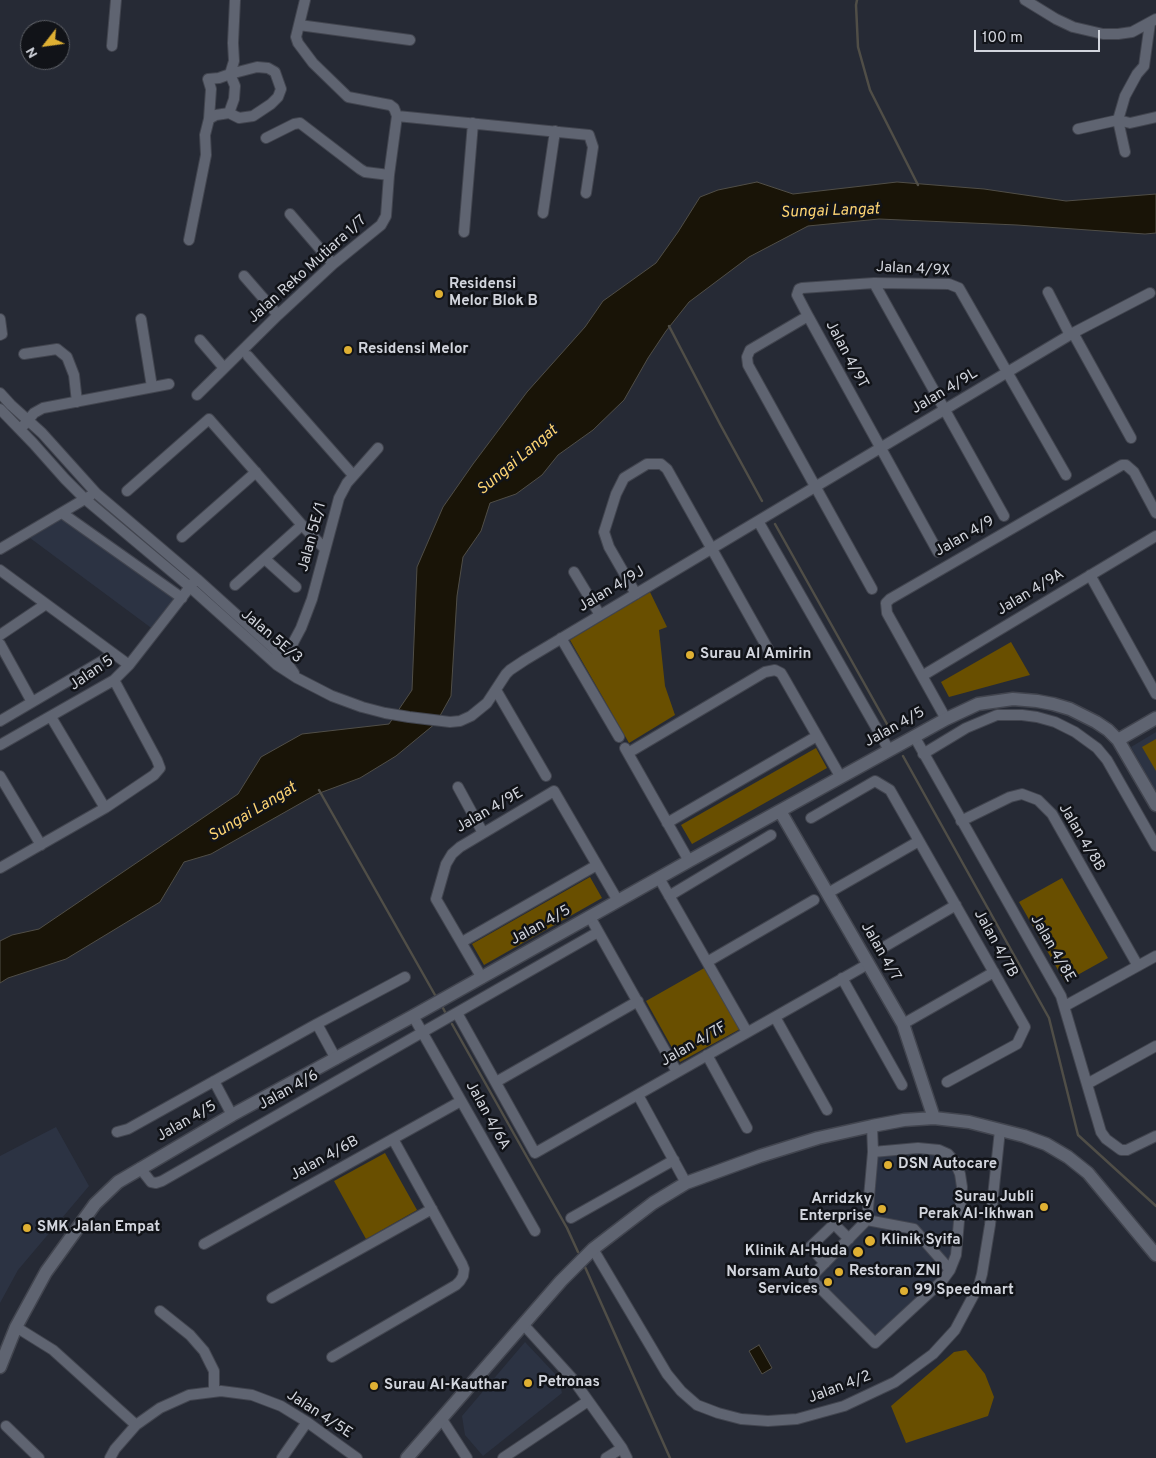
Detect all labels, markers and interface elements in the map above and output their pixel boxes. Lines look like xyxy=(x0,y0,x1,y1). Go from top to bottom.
north arrow xyxy=(20,20,70,70)
scale bar xyxy=(976,20,1102,52)
text: 100 m xyxy=(982,29,1023,48)
text: N xyxy=(23,44,42,61)
water label: Sungai Langat xyxy=(780,201,880,223)
street label: Jalan Reko Mutiara 1/7 xyxy=(245,212,371,328)
street label: Jalan 4/9X xyxy=(875,259,951,281)
place label: Residensi Melor Blok B xyxy=(449,276,538,311)
marker: Residensi Melor Blok B xyxy=(433,288,445,300)
street label: Jalan 4/9T xyxy=(821,318,871,392)
place label: Residensi Melor xyxy=(358,341,469,359)
marker: Residensi Melor xyxy=(342,344,354,356)
street label: Jalan 4/9L xyxy=(909,365,981,419)
water label: Sungai Langat xyxy=(474,422,562,500)
street label: Jalan 5E/1 xyxy=(295,500,331,574)
street label: Jalan 4/9 xyxy=(932,513,998,561)
street label: Jalan 4/9J xyxy=(576,563,648,617)
street label: Jalan 4/9A xyxy=(994,566,1068,620)
street label: Jalan 5E/3 xyxy=(237,606,305,668)
place label: Surau Al Amirin xyxy=(700,646,811,664)
marker: Surau Al Amirin xyxy=(684,649,696,661)
street label: Jalan 5 xyxy=(66,653,118,695)
street label: Jalan 4/5 xyxy=(862,704,928,752)
water label: Sungai Langat xyxy=(205,779,301,847)
street label: Jalan 4/9E xyxy=(453,785,527,837)
street label: Jalan 4/8B xyxy=(1054,801,1108,875)
street label: Jalan 4/5 xyxy=(508,902,574,950)
street label: Jalan 4/7B xyxy=(969,907,1021,981)
street label: Jalan 4/8E xyxy=(1026,912,1078,986)
street label: Jalan 4/7 xyxy=(856,919,904,985)
street label: Jalan 4/7F xyxy=(658,1019,730,1071)
street label: Jalan 4/6 xyxy=(256,1067,322,1115)
street label: Jalan 4/6A xyxy=(461,1079,513,1153)
street label: Jalan 4/5 xyxy=(154,1098,220,1146)
street label: Jalan 4/6B xyxy=(288,1133,362,1185)
place label: DSN Autocare xyxy=(898,1156,997,1174)
marker: DSN Autocare xyxy=(882,1159,894,1171)
place label: Surau Jubli Perak Al-Ikhwan xyxy=(918,1189,1034,1224)
place label: Arridzky Enterprise xyxy=(799,1191,872,1226)
marker: Surau Jubli Perak Al-Ikhwan xyxy=(1038,1201,1050,1213)
marker: Arridzky Enterprise xyxy=(876,1203,888,1215)
place label: SMK Jalan Empat xyxy=(37,1219,160,1237)
marker: SMK Jalan Empat xyxy=(21,1222,33,1234)
place label: Klinik Syifa xyxy=(881,1232,961,1250)
marker: Klinik Syifa xyxy=(863,1234,877,1248)
place label: Klinik Al-Huda xyxy=(745,1243,847,1261)
marker: Klinik Al-Huda xyxy=(851,1245,865,1259)
place label: Restoran ZNI xyxy=(849,1263,940,1281)
place label: Norsam Auto Services xyxy=(726,1264,818,1299)
marker: Restoran ZNI xyxy=(833,1266,845,1278)
marker: Norsam Auto Services xyxy=(822,1276,834,1288)
place label: 99 Speedmart xyxy=(914,1282,1014,1300)
marker: 99 Speedmart xyxy=(898,1285,910,1297)
street label: Jalan 4/2 xyxy=(806,1368,874,1408)
place label: Petronas xyxy=(538,1374,600,1392)
place label: Surau Al-Kauthar xyxy=(384,1377,507,1395)
marker: Petronas xyxy=(522,1377,534,1389)
marker: Surau Al-Kauthar xyxy=(368,1380,380,1392)
street label: Jalan 4/5E xyxy=(283,1387,355,1443)

